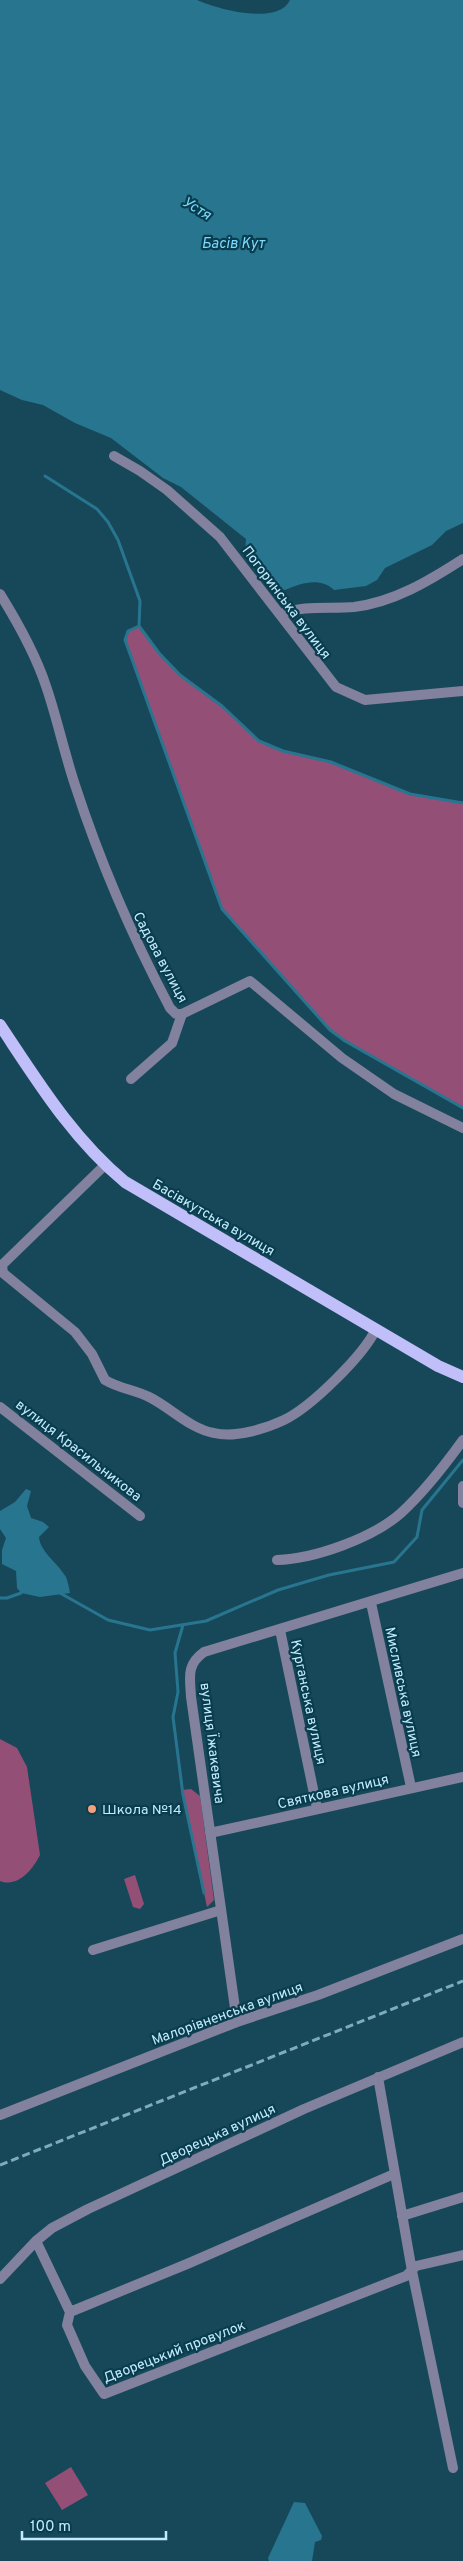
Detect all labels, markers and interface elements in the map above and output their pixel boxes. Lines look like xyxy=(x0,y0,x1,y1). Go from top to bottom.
water label: Устя xyxy=(178,193,214,225)
water label: Басів Кут xyxy=(201,235,266,254)
street label: Погоринська вулиця xyxy=(238,543,334,663)
street label: Садова вулиця xyxy=(129,909,191,1006)
street label: Басівкутська вулиця xyxy=(149,1176,277,1260)
street label: вулиця Красильникова xyxy=(12,1397,144,1506)
street label: Мисливська вулиця xyxy=(380,1626,425,1759)
street label: Курганська вулиця xyxy=(286,1638,329,1766)
street label: вулиця Їжакевича xyxy=(196,1682,228,1805)
street label: Святкова вулиця xyxy=(276,1771,391,1814)
place label: Школа №14 xyxy=(102,1802,182,1819)
marker: Школа №14 xyxy=(86,1803,98,1815)
street label: Малорівненська вулиця xyxy=(150,1979,305,2050)
street label: Дворецька вулиця xyxy=(157,2101,278,2170)
street label: Дворецький провулок xyxy=(101,2317,248,2387)
scale bar xyxy=(22,2508,166,2540)
text: 100 m xyxy=(30,2518,71,2537)

